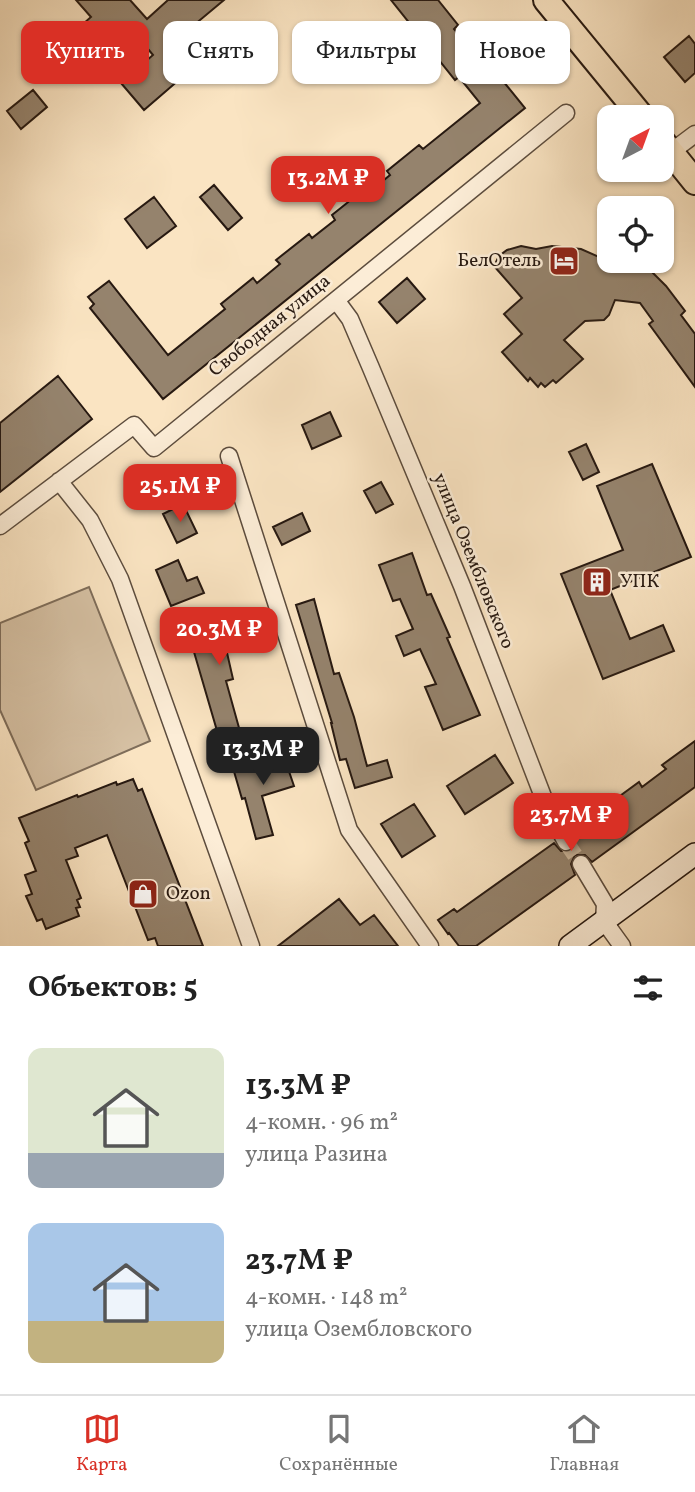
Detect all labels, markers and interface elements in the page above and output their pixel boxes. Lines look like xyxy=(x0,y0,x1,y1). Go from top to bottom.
chip: Купить xyxy=(21,21,149,84)
chip: Снять xyxy=(163,21,278,84)
chip: Фильтры xyxy=(292,21,441,84)
chip: Новое xyxy=(455,21,570,84)
north arrow xyxy=(597,105,674,182)
map controls xyxy=(597,105,674,273)
pin: 13.2M ₽ xyxy=(263,156,393,216)
text: 13.2M ₽ xyxy=(287,163,369,195)
button: locate xyxy=(597,196,674,273)
hotel icon: БелОтель xyxy=(547,244,581,278)
place label: БелОтель xyxy=(457,248,541,274)
street label: Свободная улица xyxy=(203,269,337,383)
pin: 25.1M ₽ xyxy=(115,464,245,524)
street label: улица Озембловского xyxy=(426,469,520,653)
text: 25.1M ₽ xyxy=(139,471,221,503)
building icon: УПК xyxy=(580,565,614,599)
place label: УПК xyxy=(620,569,659,595)
pin: 20.3M ₽ xyxy=(154,608,284,667)
text: 20.3M ₽ xyxy=(176,614,262,646)
pin: 13.3M ₽ xyxy=(198,728,328,787)
text: 13.3M ₽ xyxy=(222,734,304,766)
pin: 23.7M ₽ xyxy=(506,794,636,853)
text: 23.7M ₽ xyxy=(530,800,612,832)
shop icon: Ozon xyxy=(126,877,160,911)
place label: Ozon xyxy=(166,881,211,907)
text: Объектов: 5 xyxy=(28,967,198,1009)
icon: filters xyxy=(629,969,667,1007)
text: 13.3M ₽ xyxy=(245,1065,351,1107)
icon: home xyxy=(84,1076,168,1160)
text: 4-комн. · 96 m² xyxy=(245,1107,398,1139)
text: улица Разина xyxy=(245,1139,388,1171)
text: 23.7M ₽ xyxy=(245,1240,353,1282)
icon: home xyxy=(84,1251,168,1335)
text: 4-комн. · 148 m² xyxy=(245,1282,408,1314)
text: улица Озембловского xyxy=(245,1314,472,1346)
tab: Карта xyxy=(76,1410,127,1478)
tab: Сохранённые xyxy=(279,1410,398,1478)
tab: Главная xyxy=(550,1410,619,1478)

